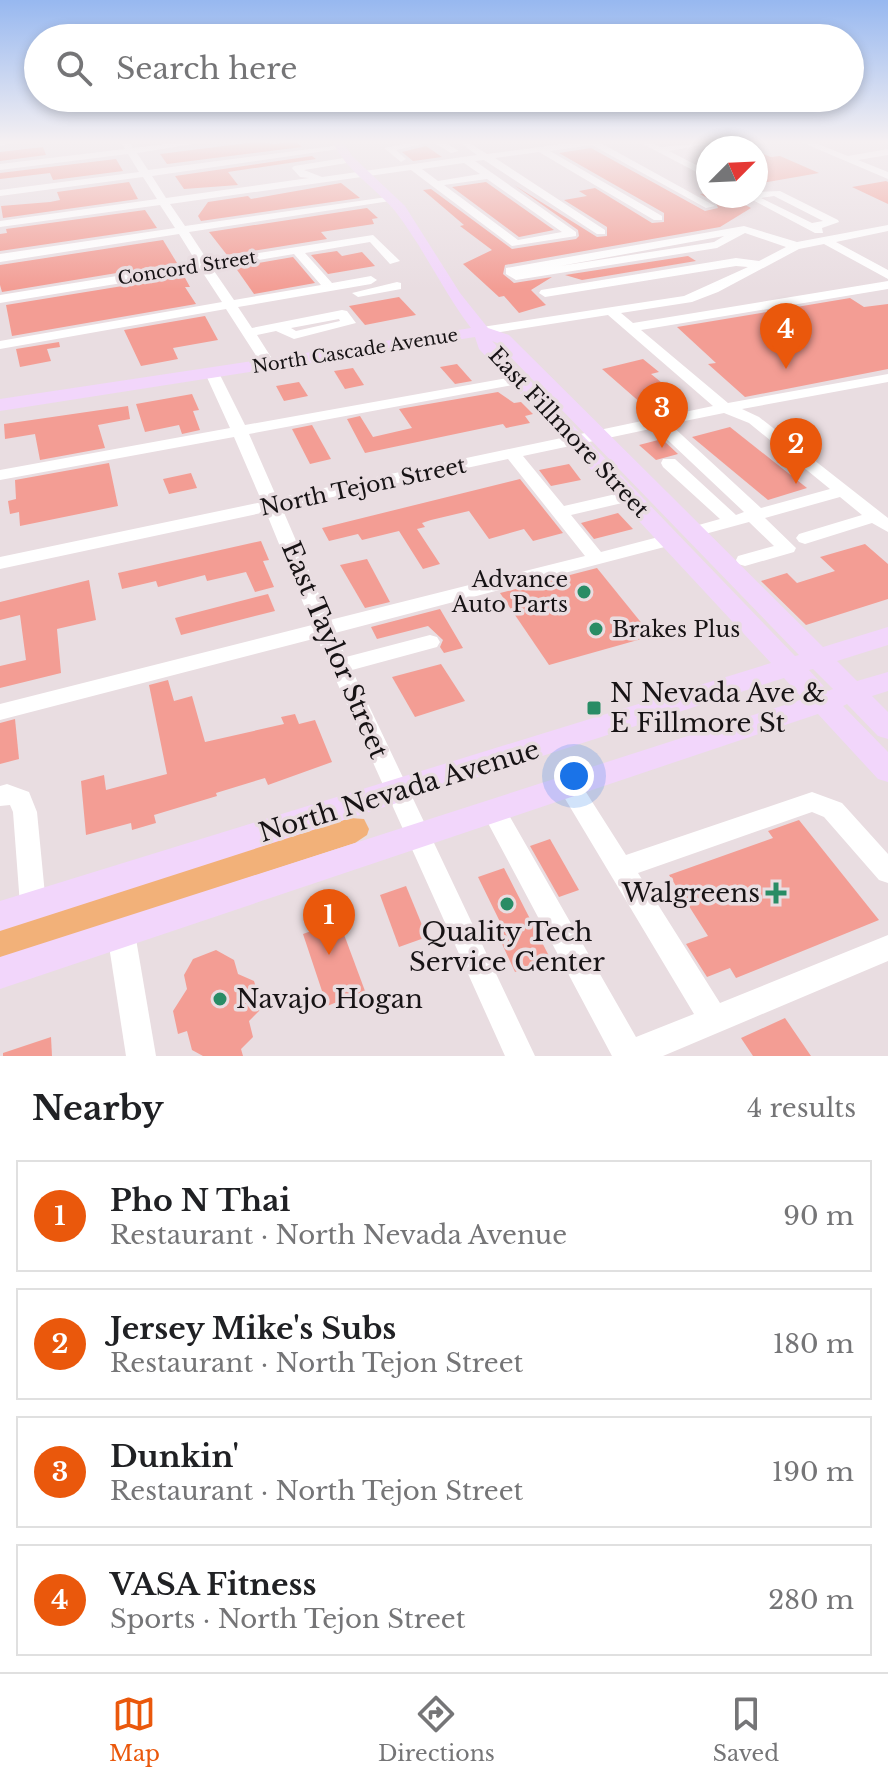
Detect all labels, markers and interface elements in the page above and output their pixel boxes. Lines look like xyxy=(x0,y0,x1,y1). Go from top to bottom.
search box xyxy=(24,24,864,112)
icon: search xyxy=(52,46,96,90)
text: Search here xyxy=(116,50,297,87)
north arrow xyxy=(696,136,768,208)
street label: Concord Street xyxy=(116,246,258,290)
pin: 4 xyxy=(760,303,812,369)
street label: North Cascade Avenue xyxy=(251,324,459,378)
street label: East Fillmore Street xyxy=(483,342,655,523)
pin: 3 xyxy=(636,382,688,448)
pin: 2 xyxy=(770,418,822,484)
street label: North Tejon Street xyxy=(258,451,469,522)
street label: East Taylor Street xyxy=(275,537,395,764)
place label: Advance Auto Parts xyxy=(451,566,568,618)
marker: Advance Auto Parts xyxy=(575,583,593,601)
place label: Brakes Plus xyxy=(612,616,740,643)
marker: Brakes Plus xyxy=(587,620,605,638)
place label: N Nevada Ave & E Fillmore St xyxy=(610,677,825,739)
marker: N Nevada Ave & E Fillmore St xyxy=(585,699,603,717)
street label: North Nevada Avenue xyxy=(255,733,543,849)
your location xyxy=(554,756,594,796)
place label: Walgreens xyxy=(621,877,760,909)
marker: Walgreens xyxy=(767,884,785,902)
pin: 1 xyxy=(303,889,355,955)
marker: Quality Tech Service Center xyxy=(498,895,516,913)
place label: Quality Tech Service Center xyxy=(409,916,606,978)
place label: Navajo Hogan xyxy=(236,983,423,1015)
marker: Navajo Hogan xyxy=(211,990,229,1008)
text: Nearby xyxy=(32,1087,164,1129)
text: 4 results xyxy=(747,1092,856,1124)
text: Pho N Thai xyxy=(110,1182,290,1219)
text: 1 xyxy=(54,1200,66,1232)
text: 90 m xyxy=(783,1200,854,1232)
text: Restaurant · North Nevada Avenue xyxy=(110,1219,567,1251)
text: Jersey Mike's Subs xyxy=(110,1310,396,1347)
text: 2 xyxy=(52,1328,68,1360)
text: 180 m xyxy=(773,1328,854,1360)
text: Restaurant · North Tejon Street xyxy=(110,1347,523,1379)
text: Dunkin' xyxy=(110,1438,239,1475)
text: 3 xyxy=(52,1456,68,1488)
text: 190 m xyxy=(772,1456,854,1488)
text: Restaurant · North Tejon Street xyxy=(110,1475,523,1507)
text: VASA Fitness xyxy=(110,1566,317,1603)
text: 4 xyxy=(51,1584,69,1616)
text: 280 m xyxy=(768,1584,854,1616)
text: Sports · North Tejon Street xyxy=(110,1603,466,1635)
tab: Map xyxy=(109,1692,160,1767)
tab: Directions xyxy=(378,1692,495,1767)
tab: Saved xyxy=(713,1692,779,1767)

